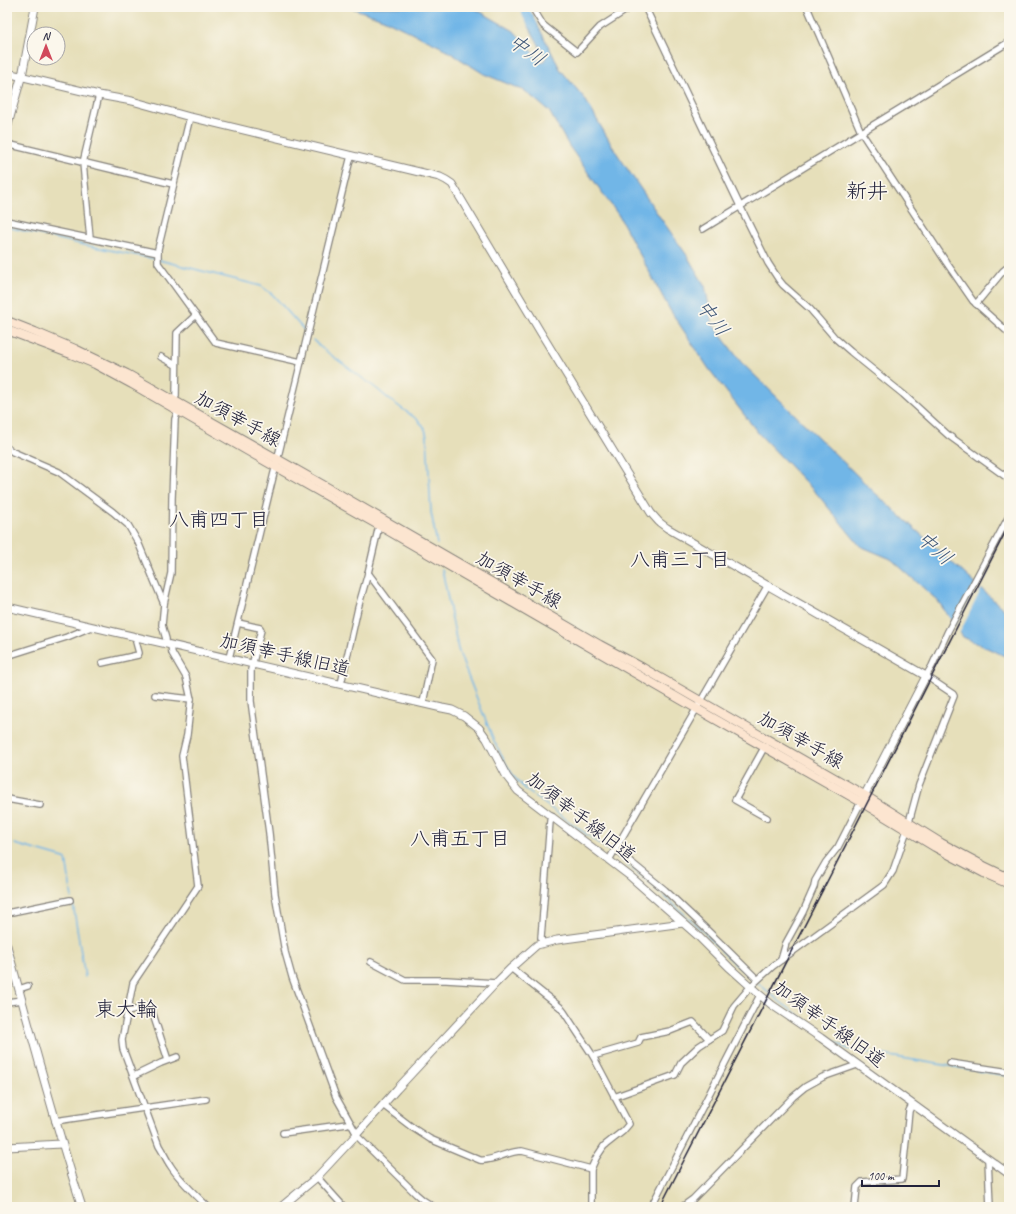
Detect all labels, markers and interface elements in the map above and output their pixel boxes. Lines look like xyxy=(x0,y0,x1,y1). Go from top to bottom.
north arrow xyxy=(26,26,66,66)
water label: 中川 xyxy=(503,28,551,72)
text: N xyxy=(43,29,52,43)
district label: 新井 xyxy=(846,178,888,204)
water label: 中川 xyxy=(691,295,735,341)
street label: 加須幸手線 xyxy=(191,385,285,453)
district label: 八甫四丁目 xyxy=(169,507,269,532)
water label: 中川 xyxy=(912,525,958,571)
street label: 加須幸手線 xyxy=(472,546,566,614)
district label: 八甫三丁目 xyxy=(630,547,730,572)
street label: 加須幸手線旧道 xyxy=(217,628,353,682)
street label: 加須幸手線 xyxy=(754,706,848,774)
street label: 加須幸手線旧道 xyxy=(521,767,641,867)
district label: 八甫五丁目 xyxy=(410,826,510,851)
street label: 加須幸手線旧道 xyxy=(768,975,890,1073)
district label: 東大輪 xyxy=(95,996,158,1022)
scale bar xyxy=(862,1162,939,1188)
text: 100 m xyxy=(868,1168,895,1184)

